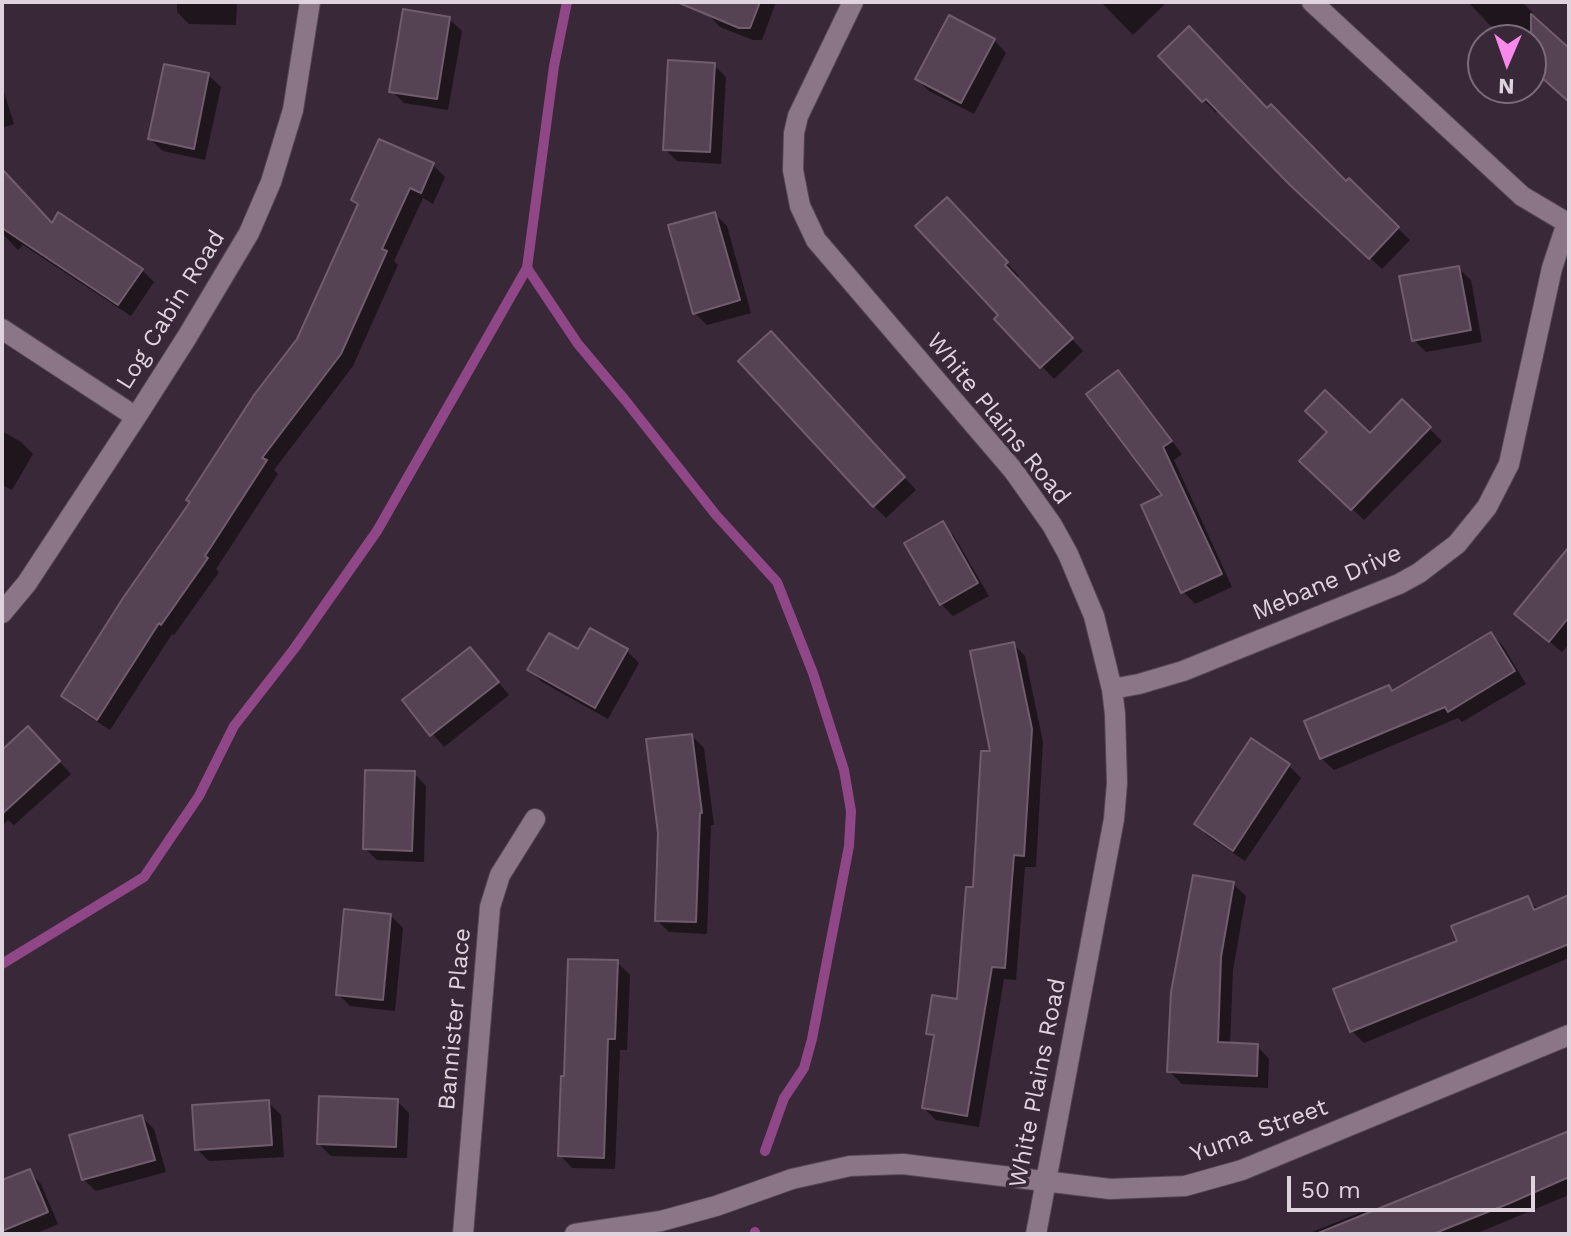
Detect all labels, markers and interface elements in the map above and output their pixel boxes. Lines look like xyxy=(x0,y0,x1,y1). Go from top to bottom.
north arrow xyxy=(1467,24,1547,104)
text: N xyxy=(1498,74,1515,99)
street label: Log Cabin Road xyxy=(110,225,232,395)
street label: White Plains Road xyxy=(920,327,1076,511)
street label: Mebane Drive xyxy=(1248,539,1406,627)
street label: Bannister Place xyxy=(433,927,477,1111)
street label: White Plains Road xyxy=(1004,976,1072,1190)
street label: Yuma Street xyxy=(1186,1093,1332,1169)
scale bar xyxy=(1291,1160,1539,1210)
text: 50 m xyxy=(1301,1176,1361,1204)

